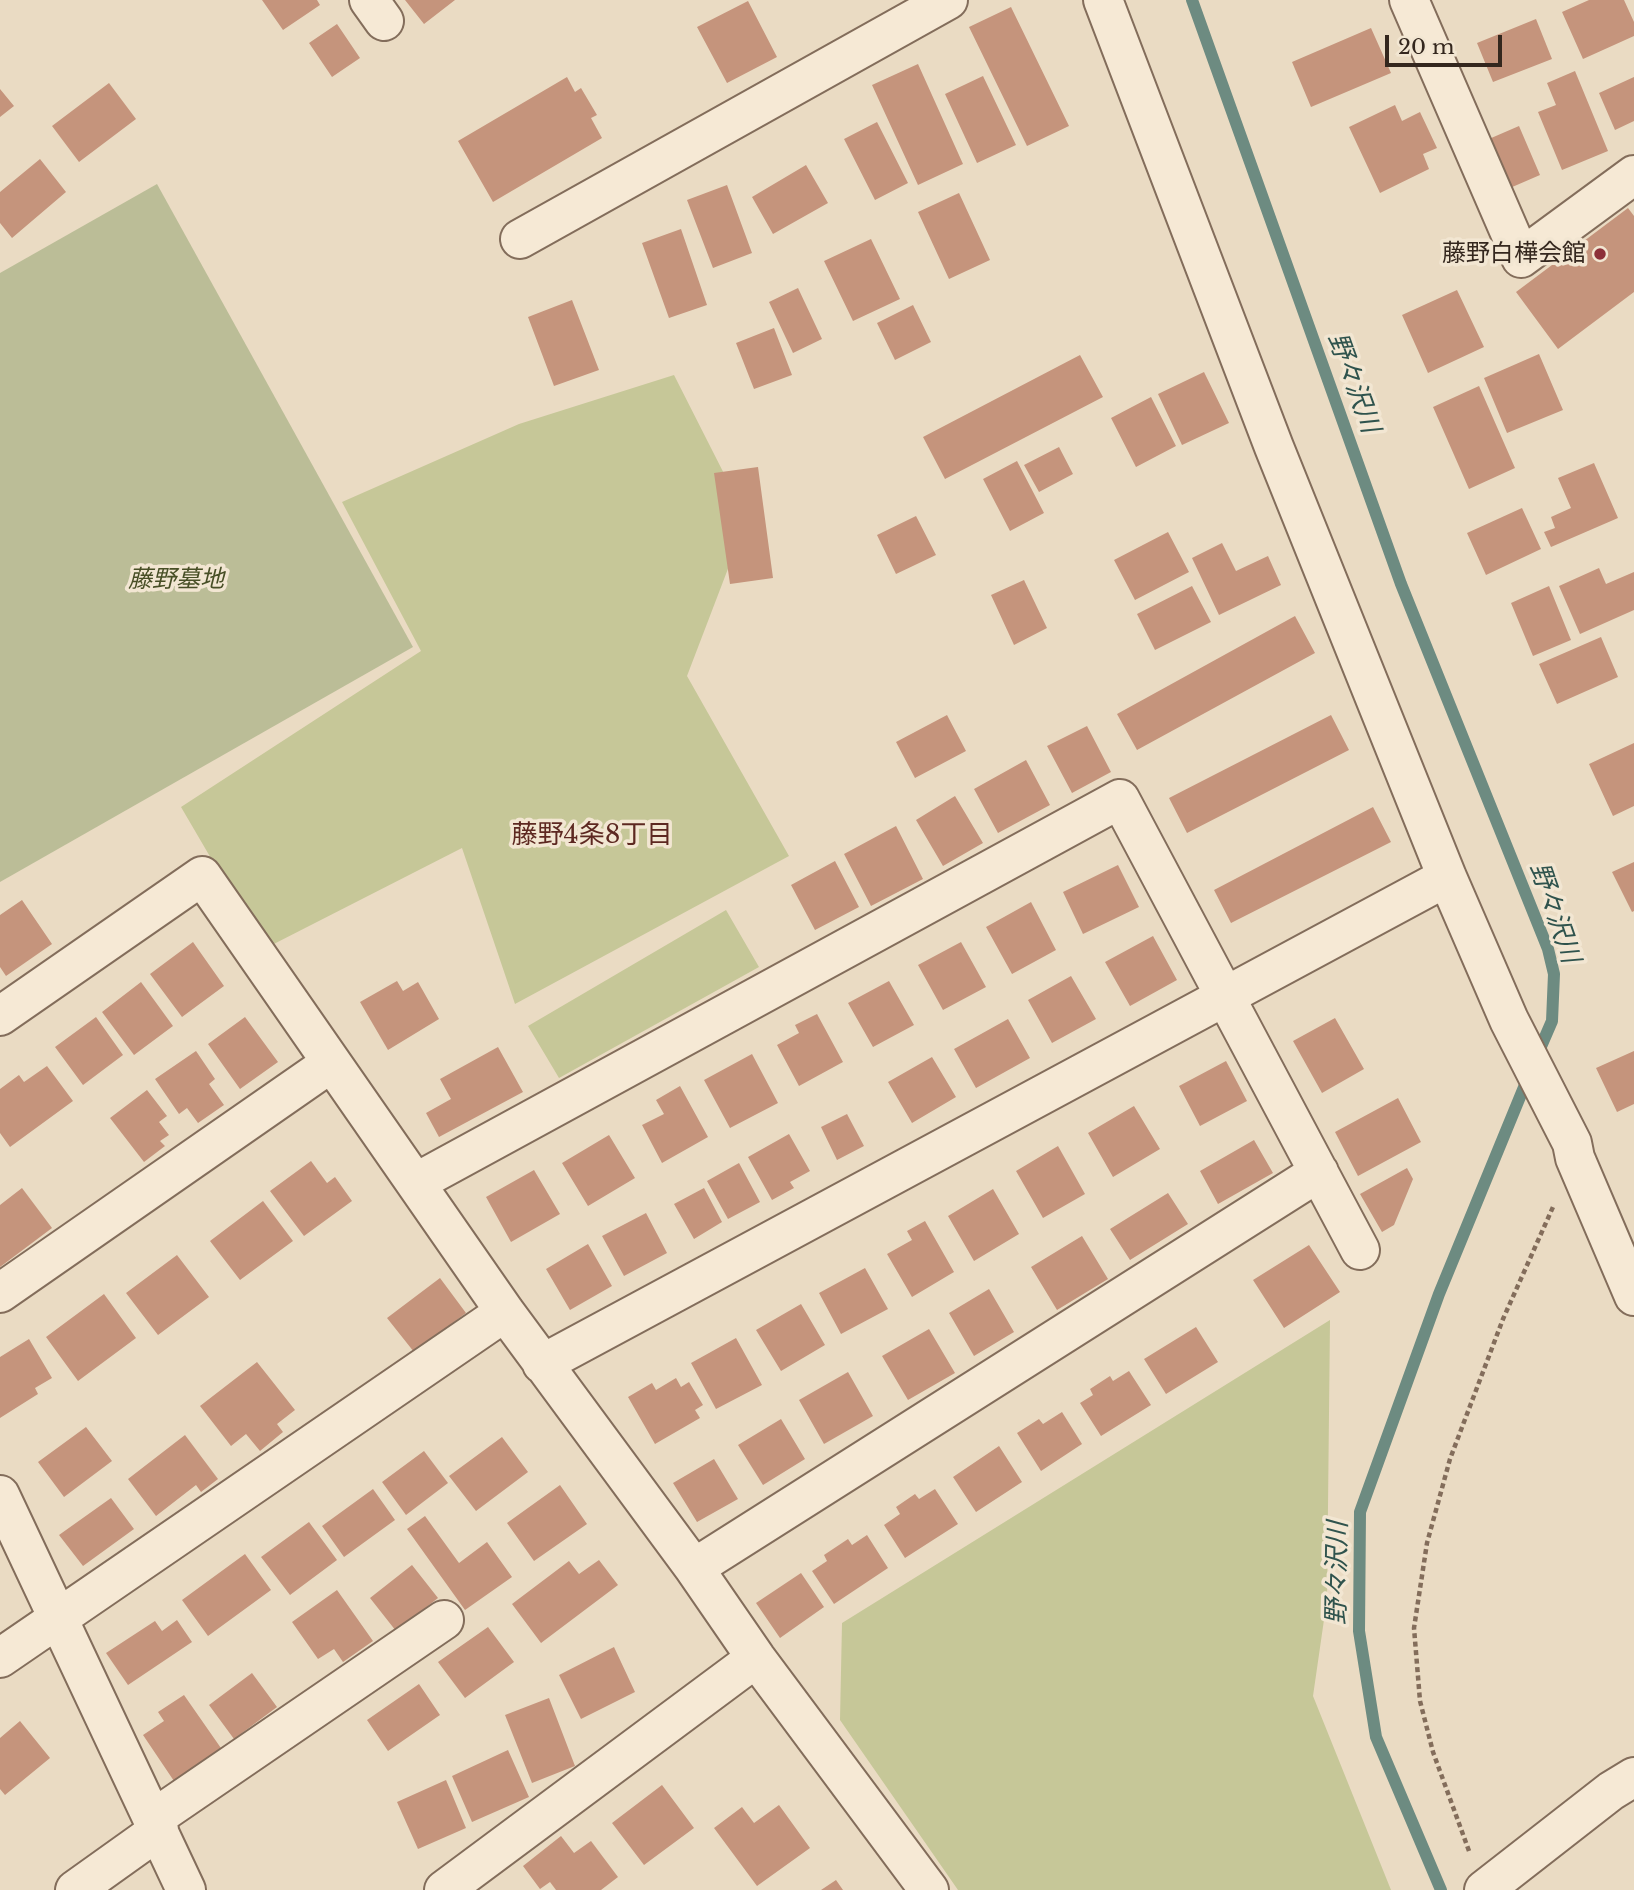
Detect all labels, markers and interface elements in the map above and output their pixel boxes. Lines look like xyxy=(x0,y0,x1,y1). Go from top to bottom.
scale bar xyxy=(1389,21,1506,65)
text: 20 m xyxy=(1398,34,1455,60)
place label: 藤野白樺会館 xyxy=(1442,240,1586,268)
marker: 藤野白樺会館 xyxy=(1592,246,1608,262)
water label: 野々沢川 xyxy=(1321,329,1385,437)
park label: 藤野墓地 xyxy=(128,566,224,594)
district label: 藤野4条8丁目 xyxy=(512,820,672,852)
water label: 野々沢川 xyxy=(1522,859,1586,967)
water label: 野々沢川 xyxy=(1321,1521,1355,1625)

